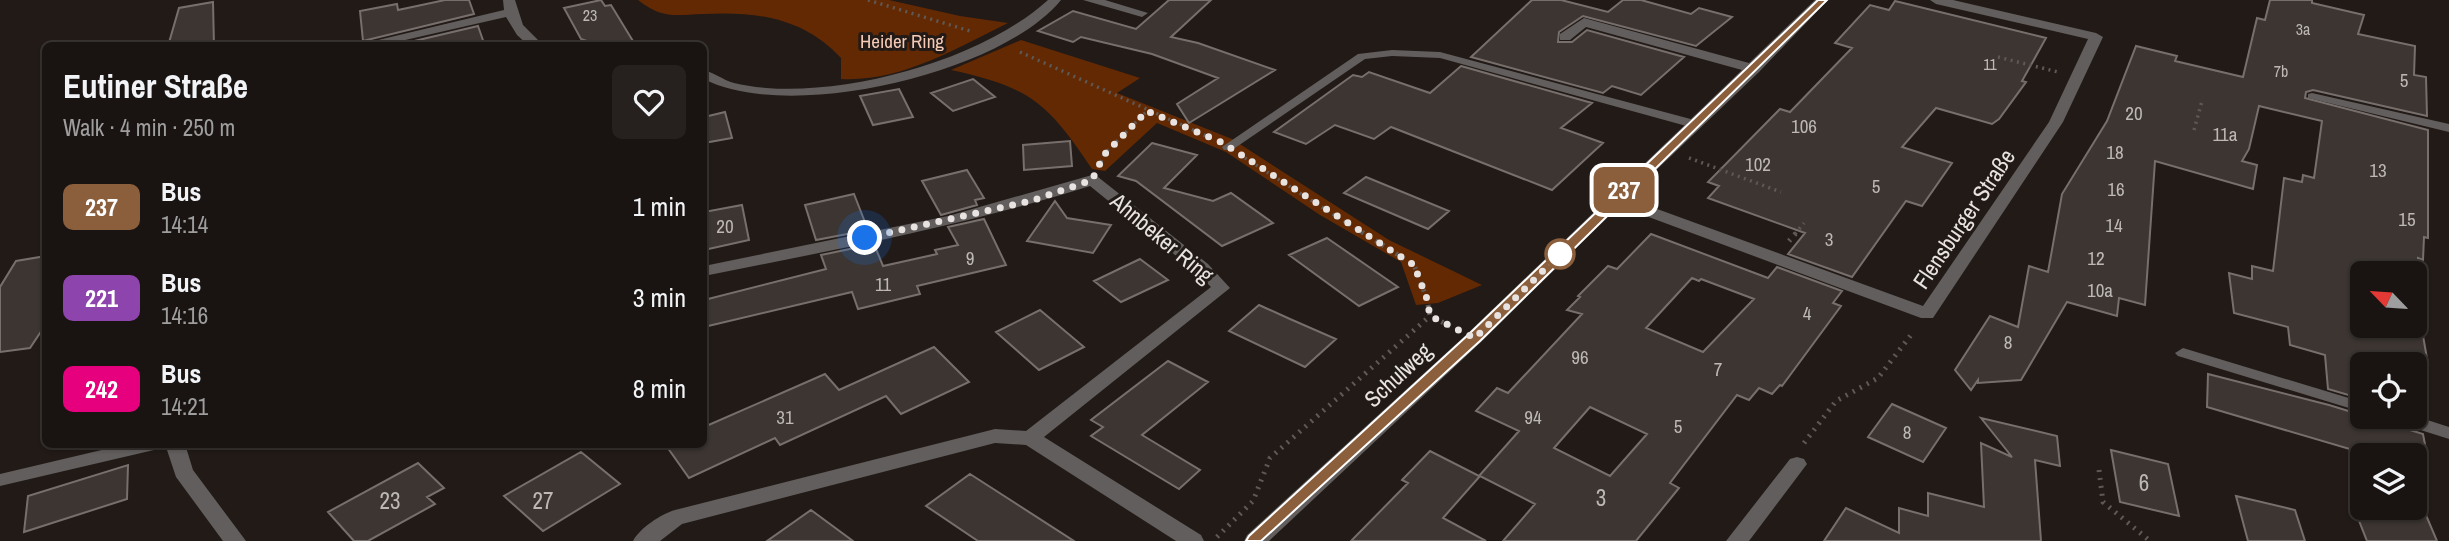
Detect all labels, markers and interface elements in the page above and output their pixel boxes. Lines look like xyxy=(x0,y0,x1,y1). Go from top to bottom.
house number: 23 xyxy=(583,4,597,26)
house number: 3a xyxy=(2296,18,2311,40)
park label: Heider Ring xyxy=(860,28,944,54)
house number: 11 xyxy=(1983,53,1998,75)
house number: 7b xyxy=(2274,60,2288,82)
text: Eutiner Straße xyxy=(63,64,248,108)
button: heart xyxy=(612,65,686,139)
house number: 5 xyxy=(2400,67,2409,93)
house number: 20 xyxy=(2125,100,2143,126)
text: Walk · 4 min · 250 m xyxy=(63,112,235,143)
house number: 106 xyxy=(1791,113,1817,139)
house number: 11a xyxy=(2213,121,2238,147)
house number: 18 xyxy=(2106,139,2124,165)
street label: Flensburger Straße xyxy=(1905,143,2022,295)
house number: 102 xyxy=(1745,151,1771,177)
house number: 13 xyxy=(2369,157,2387,183)
line badge: 237 xyxy=(1584,167,1664,213)
house number: 5 xyxy=(1872,173,1881,199)
text: Bus xyxy=(161,174,201,209)
text: 237 xyxy=(1608,174,1640,206)
house number: 16 xyxy=(2107,176,2125,202)
street label: Ahnbeker Ring xyxy=(1103,185,1221,290)
text: 1 min xyxy=(633,189,686,224)
text: 237 xyxy=(85,191,118,223)
house number: 15 xyxy=(2398,206,2416,232)
text: 14:14 xyxy=(161,209,208,240)
house number: 14 xyxy=(2105,212,2123,238)
house number: 20 xyxy=(716,213,734,239)
your location xyxy=(847,220,882,255)
house number: 3 xyxy=(1825,226,1833,252)
unlabelled marker xyxy=(1545,239,1575,269)
house number: 9 xyxy=(966,245,974,271)
house number: 12 xyxy=(2087,245,2105,271)
north arrow xyxy=(2350,261,2427,338)
map controls xyxy=(2350,261,2427,520)
text: Bus xyxy=(161,265,201,300)
house number: 11 xyxy=(875,271,891,297)
house number: 10a xyxy=(2087,277,2113,303)
text: 3 min xyxy=(633,280,686,315)
text: 221 xyxy=(85,282,118,314)
text: 14:16 xyxy=(161,300,208,331)
house number: 4 xyxy=(1803,300,1812,326)
house number: 8 xyxy=(2004,329,2012,355)
street label: Schulweg xyxy=(1357,335,1439,414)
house number: 96 xyxy=(1571,344,1589,370)
button: locate xyxy=(2350,352,2427,429)
text: Bus xyxy=(161,356,201,391)
house number: 7 xyxy=(1714,356,1723,382)
text: 8 min xyxy=(633,371,686,406)
text: 242 xyxy=(85,373,118,405)
text: 14:21 xyxy=(161,391,208,422)
house number: 31 xyxy=(776,404,794,430)
house number: 94 xyxy=(1524,404,1542,430)
house number: 5 xyxy=(1674,413,1683,439)
house number: 8 xyxy=(1903,419,1911,445)
button: layers xyxy=(2350,443,2427,520)
house number: 6 xyxy=(2139,467,2149,498)
house number: 3 xyxy=(1596,482,1606,513)
house number: 23 xyxy=(380,485,400,516)
house number: 27 xyxy=(533,485,553,516)

